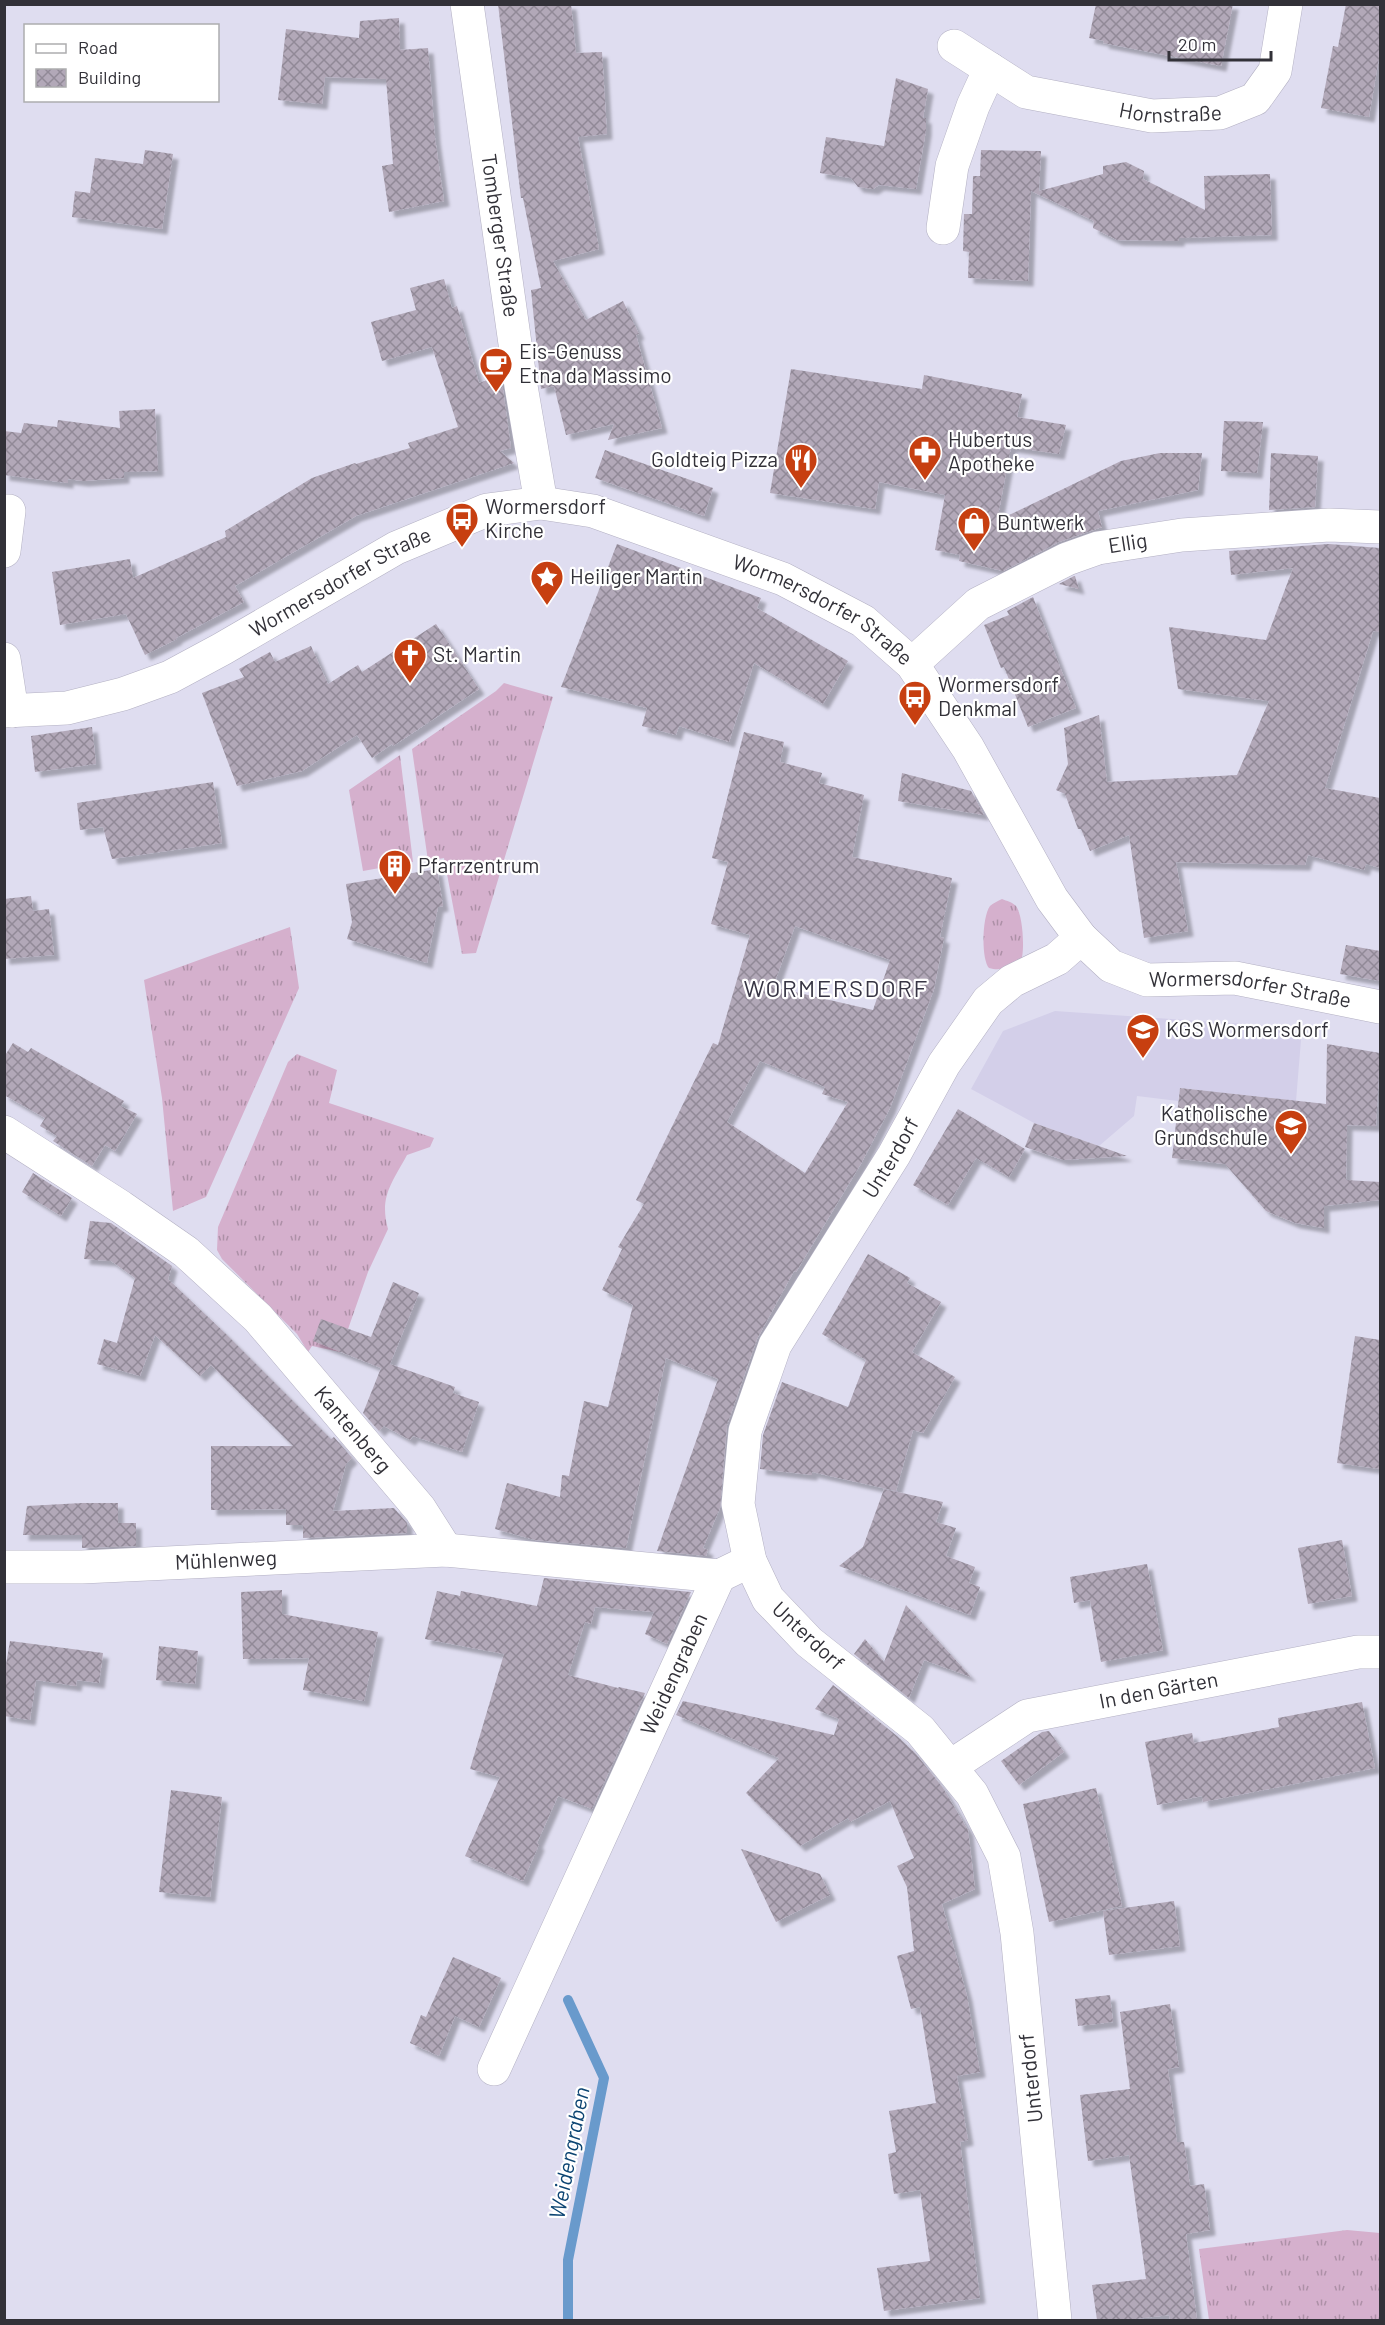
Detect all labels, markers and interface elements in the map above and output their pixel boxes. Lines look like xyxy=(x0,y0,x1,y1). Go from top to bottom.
legend xyxy=(24,24,219,102)
scale bar xyxy=(1169,24,1271,62)
text: 20 m xyxy=(1178,33,1216,55)
text: Road xyxy=(78,36,118,58)
text: Building xyxy=(78,66,141,88)
street label: Hornstraße xyxy=(1117,96,1222,127)
street label: Tomberger Straße xyxy=(477,152,525,319)
place label: Eis-Genuss Etna da Massimo xyxy=(519,338,672,387)
cafe icon: Eis-Genuss Etna da Massimo xyxy=(478,346,514,393)
place label: Hubertus Apotheke xyxy=(948,426,1035,475)
pharmacy icon: Hubertus Apotheke xyxy=(907,434,943,481)
restaurant icon: Goldteig Pizza xyxy=(783,442,819,489)
place label: Goldteig Pizza xyxy=(651,446,778,471)
place label: Wormersdorf Kirche xyxy=(485,493,606,542)
bus stop icon: Wormersdorf Kirche xyxy=(444,501,480,548)
shop icon: Buntwerk xyxy=(956,505,992,552)
place label: Buntwerk xyxy=(997,509,1084,534)
street label: Wormersdorfer Straße xyxy=(244,521,434,641)
street label: Ellig xyxy=(1106,527,1149,557)
street label: Wormersdorfer Straße xyxy=(730,548,918,670)
place icon: Heiliger Martin xyxy=(529,559,565,606)
place label: Heiliger Martin xyxy=(570,563,703,588)
church icon: St. Martin xyxy=(392,637,428,684)
place label: St. Martin xyxy=(433,641,521,666)
place label: Wormersdorf Denkmal xyxy=(938,671,1059,720)
bus stop icon: Wormersdorf Denkmal xyxy=(897,679,933,726)
building icon: Pfarrzentrum xyxy=(377,848,413,895)
place label: Pfarrzentrum xyxy=(418,852,539,877)
street label: Wormersdorfer Straße xyxy=(1148,964,1354,1012)
district label: WORMERSDORF xyxy=(743,973,929,1002)
school or university icon: KGS Wormersdorf xyxy=(1125,1012,1161,1059)
place label: KGS Wormersdorf xyxy=(1166,1016,1329,1041)
place label: Katholische Grundschule xyxy=(1154,1100,1268,1149)
school or university icon: Katholische Grundschule xyxy=(1273,1108,1309,1155)
street label: Unterdorf xyxy=(856,1113,923,1202)
street label: Kantenberg xyxy=(310,1380,398,1477)
street label: Mühlenweg xyxy=(174,1544,277,1574)
street label: Unterdorf xyxy=(768,1595,850,1675)
street label: Weidengraben xyxy=(634,1609,711,1739)
street label: In den Gärten xyxy=(1097,1665,1220,1713)
street label: Unterdorf xyxy=(1012,2032,1047,2124)
water label: Weidengraben xyxy=(542,2085,594,2221)

